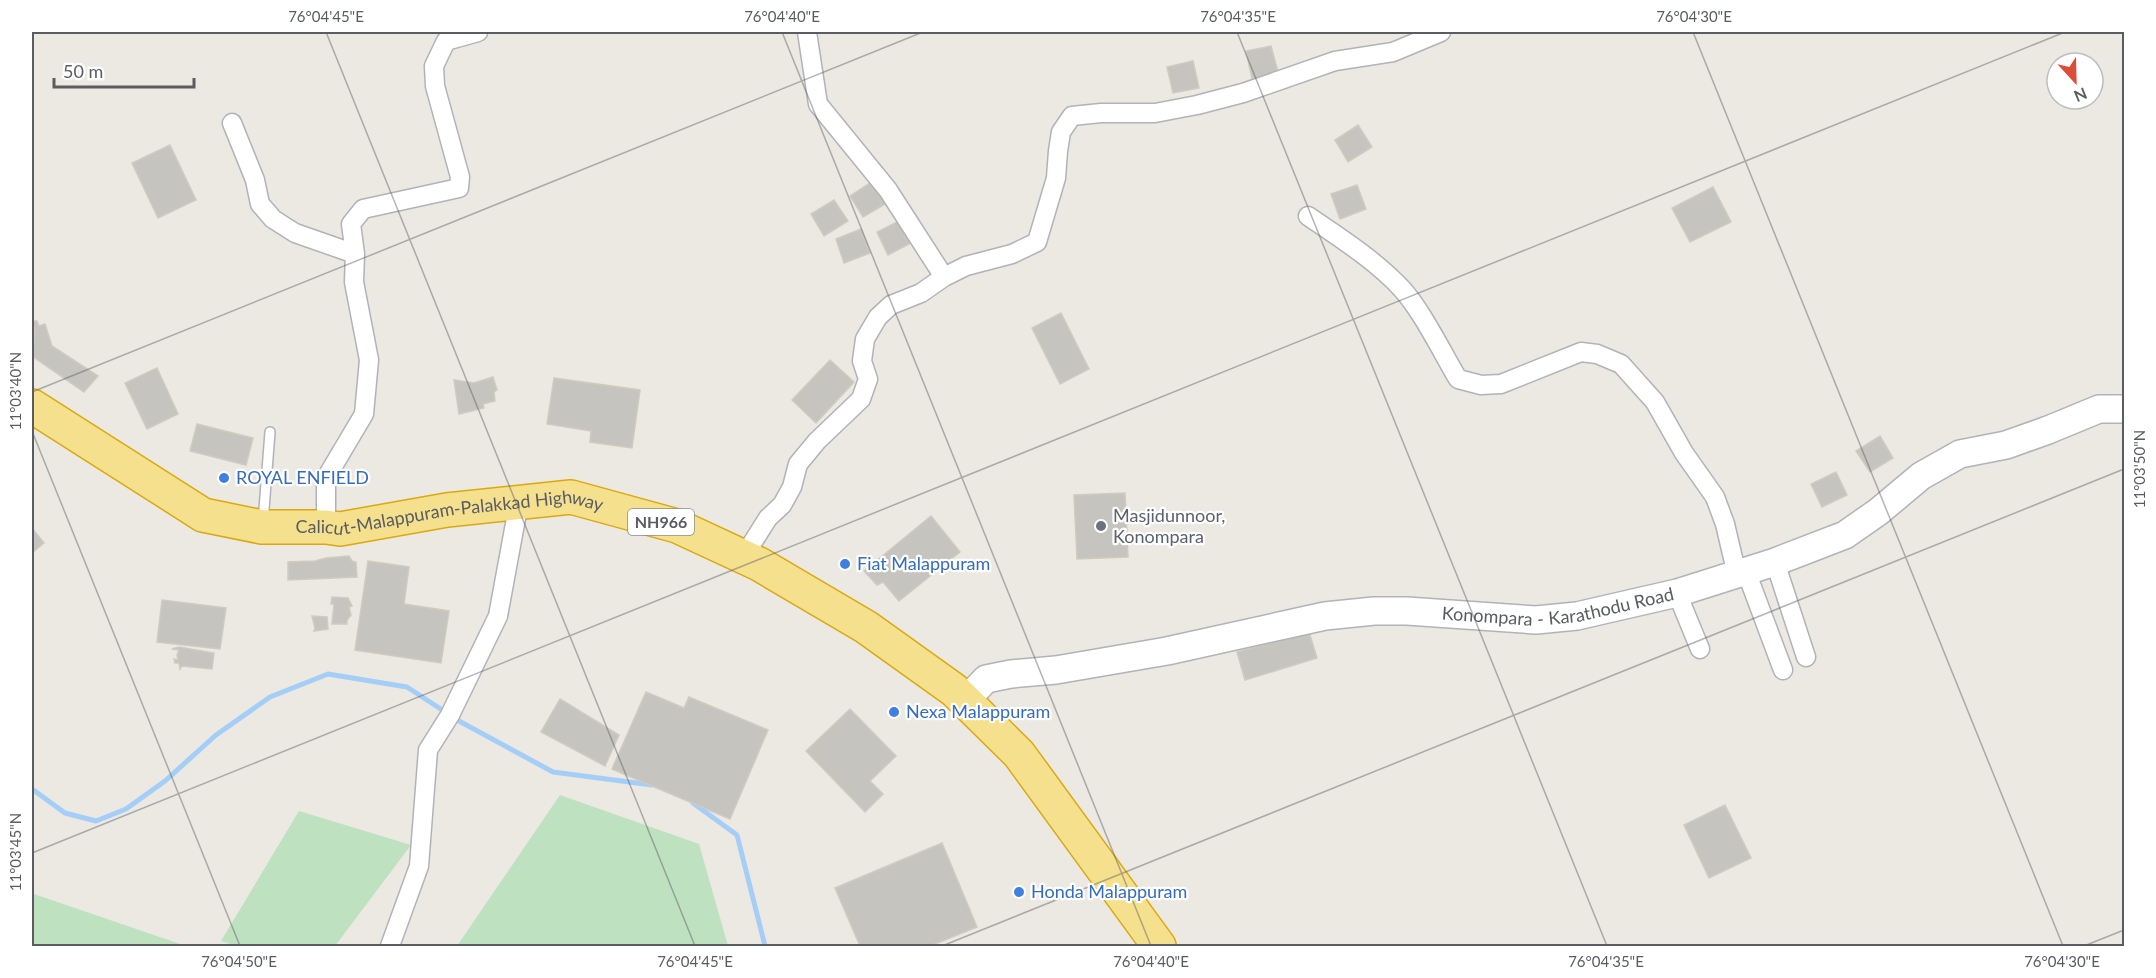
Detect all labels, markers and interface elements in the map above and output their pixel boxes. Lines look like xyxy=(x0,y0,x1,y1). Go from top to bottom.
text: 76°04'45"E xyxy=(288,7,364,25)
text: 76°04'40"E xyxy=(744,7,820,25)
text: 76°04'35"E xyxy=(1200,7,1276,25)
text: 76°04'30"E xyxy=(1656,7,1732,25)
scale bar xyxy=(54,51,194,89)
north arrow xyxy=(2045,51,2105,111)
text: 50 m xyxy=(63,60,103,82)
text: N xyxy=(2072,84,2090,106)
text: 11°03'40"N xyxy=(6,352,24,430)
text: 11°03'50"N xyxy=(2130,430,2148,508)
place label: ROYAL ENFIELD xyxy=(236,466,369,488)
marker: ROYAL ENFIELD xyxy=(217,471,231,485)
street label: Calicut-Malappuram-Palakkad Highway xyxy=(295,485,607,539)
place label: Masjidunnoor, Konompara xyxy=(1113,504,1225,547)
road number: NH966 xyxy=(628,509,694,535)
marker: Masjidunnoor, Konompara xyxy=(1094,519,1108,533)
place label: Fiat Malappuram xyxy=(857,552,990,574)
marker: Fiat Malappuram xyxy=(838,557,852,571)
street label: Konompara - Karathodu Road xyxy=(1441,582,1676,630)
place label: Nexa Malappuram xyxy=(906,700,1050,722)
marker: Nexa Malappuram xyxy=(887,705,901,719)
text: 11°03'45"N xyxy=(6,813,24,891)
place label: Honda Malappuram xyxy=(1031,880,1187,902)
marker: Honda Malappuram xyxy=(1012,885,1026,899)
text: 76°04'50"E xyxy=(201,952,277,970)
text: 76°04'45"E xyxy=(657,952,733,970)
text: 76°04'40"E xyxy=(1113,952,1189,970)
text: 76°04'35"E xyxy=(1568,952,1644,970)
text: 76°04'30"E xyxy=(2024,952,2100,970)

